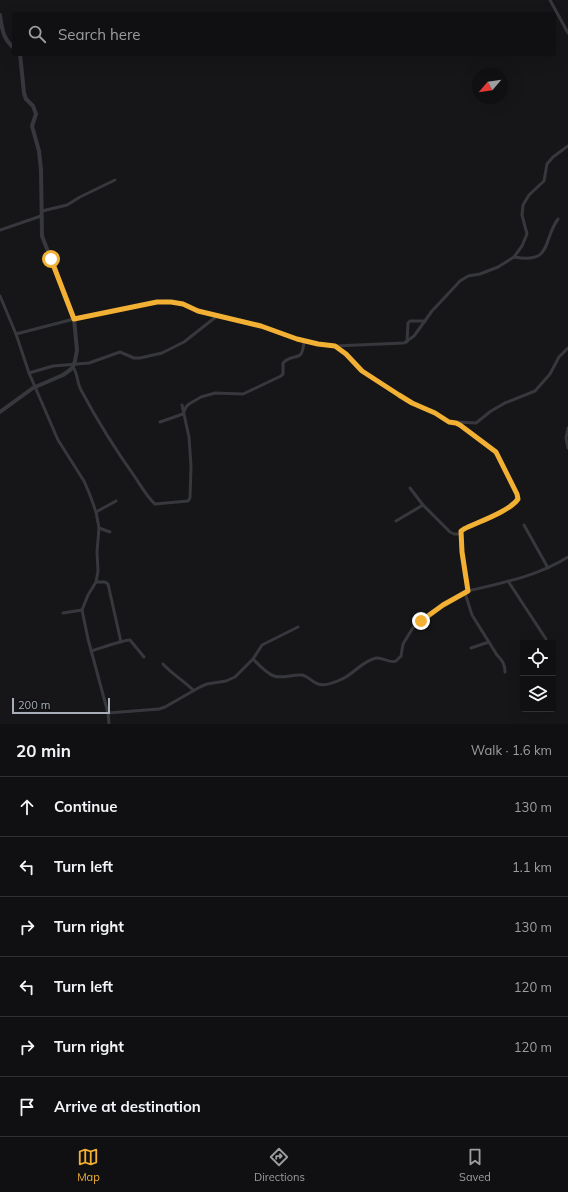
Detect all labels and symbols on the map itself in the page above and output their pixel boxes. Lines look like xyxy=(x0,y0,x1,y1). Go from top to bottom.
north arrow xyxy=(472,68,508,104)
route start xyxy=(42,250,60,268)
route end xyxy=(412,612,430,630)
scale bar xyxy=(12,696,110,715)

